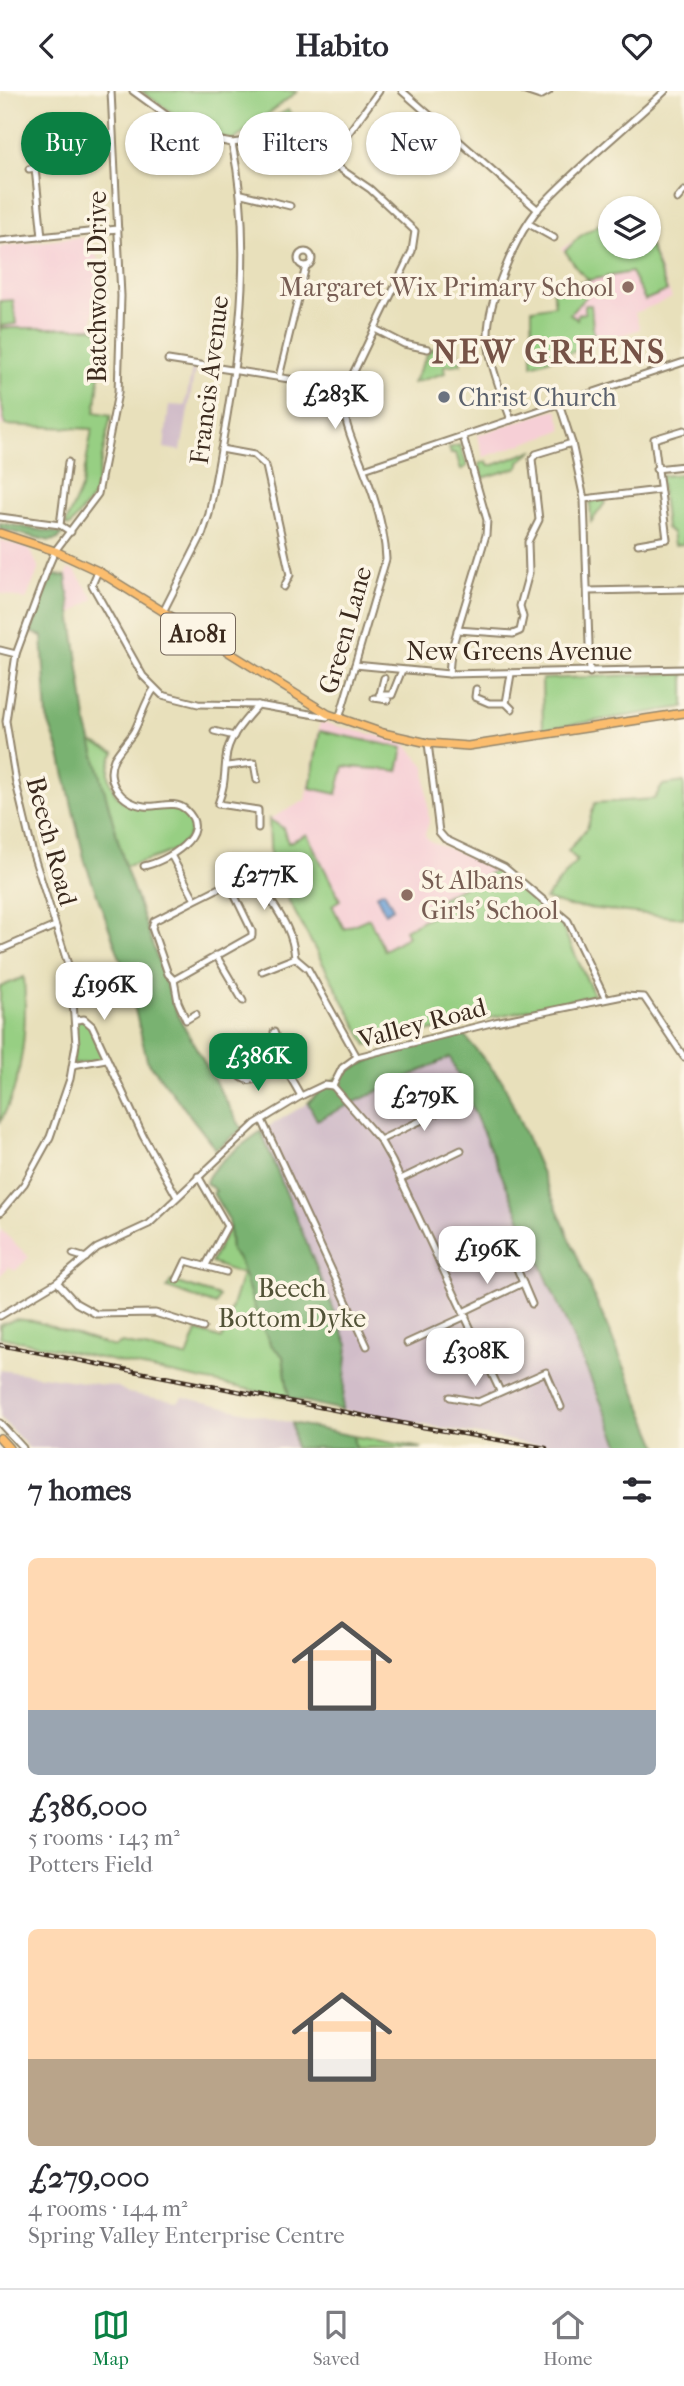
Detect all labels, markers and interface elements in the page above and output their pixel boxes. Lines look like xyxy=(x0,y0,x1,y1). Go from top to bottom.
icon: back xyxy=(28,27,66,65)
text: Habito xyxy=(295,27,389,64)
icon: heart xyxy=(618,27,656,65)
chip: Buy xyxy=(21,112,111,175)
chip: Rent xyxy=(125,112,224,175)
chip: Filters xyxy=(238,112,352,175)
chip: New xyxy=(366,112,461,175)
street label: Batchwood Drive xyxy=(82,191,113,383)
map controls xyxy=(598,196,661,259)
button: layers xyxy=(598,196,661,259)
place label: Margaret Wix Primary School xyxy=(279,272,614,303)
marker: Margaret Wix Primary School xyxy=(620,279,636,295)
street label: Francis Avenue xyxy=(184,294,235,466)
district label: NEW GREENS xyxy=(432,333,666,372)
pin: £283K xyxy=(286,371,384,431)
text: £283K xyxy=(303,380,367,407)
place label: Christ Church xyxy=(458,382,617,413)
marker: Christ Church xyxy=(436,389,452,405)
street label: Green Lane xyxy=(312,563,379,698)
road number: A1081 xyxy=(161,613,235,655)
street label: New Greens Avenue xyxy=(406,636,632,667)
street label: Beech Road xyxy=(19,773,84,910)
pin: £277K xyxy=(215,853,313,912)
text: £277K xyxy=(231,861,297,888)
place label: St Albans Girls' School xyxy=(421,865,559,926)
marker: St Albans Girls' School xyxy=(399,887,415,903)
pin: £196K xyxy=(55,963,153,1022)
text: £196K xyxy=(72,971,136,998)
street label: Valley Road xyxy=(354,991,490,1056)
pin: £386K xyxy=(209,1033,307,1093)
text: £386K xyxy=(225,1042,291,1069)
pin: £279K xyxy=(375,1073,473,1133)
text: £279K xyxy=(390,1082,458,1109)
pin: £196K xyxy=(438,1227,536,1286)
text: £196K xyxy=(455,1235,519,1262)
park label: Beech Bottom Dyke xyxy=(218,1273,366,1334)
pin: £308K xyxy=(426,1329,524,1388)
text: £308K xyxy=(442,1337,508,1364)
icon: filters xyxy=(618,1471,656,1509)
text: 7 homes xyxy=(28,1473,131,1508)
icon: home xyxy=(279,1603,405,1729)
text: £386,000 xyxy=(28,1789,148,1824)
text: 5 rooms · 143 m² xyxy=(28,1824,180,1851)
text: Potters Field xyxy=(28,1851,153,1878)
icon: home xyxy=(279,1974,405,2100)
text: £279,000 xyxy=(28,2160,150,2195)
text: 4 rooms · 144 m² xyxy=(28,2195,188,2222)
text: Spring Valley Enterprise Centre xyxy=(28,2222,345,2249)
tab: Map xyxy=(92,2306,130,2370)
tab: Saved xyxy=(313,2306,360,2370)
tab: Home xyxy=(543,2306,592,2370)

